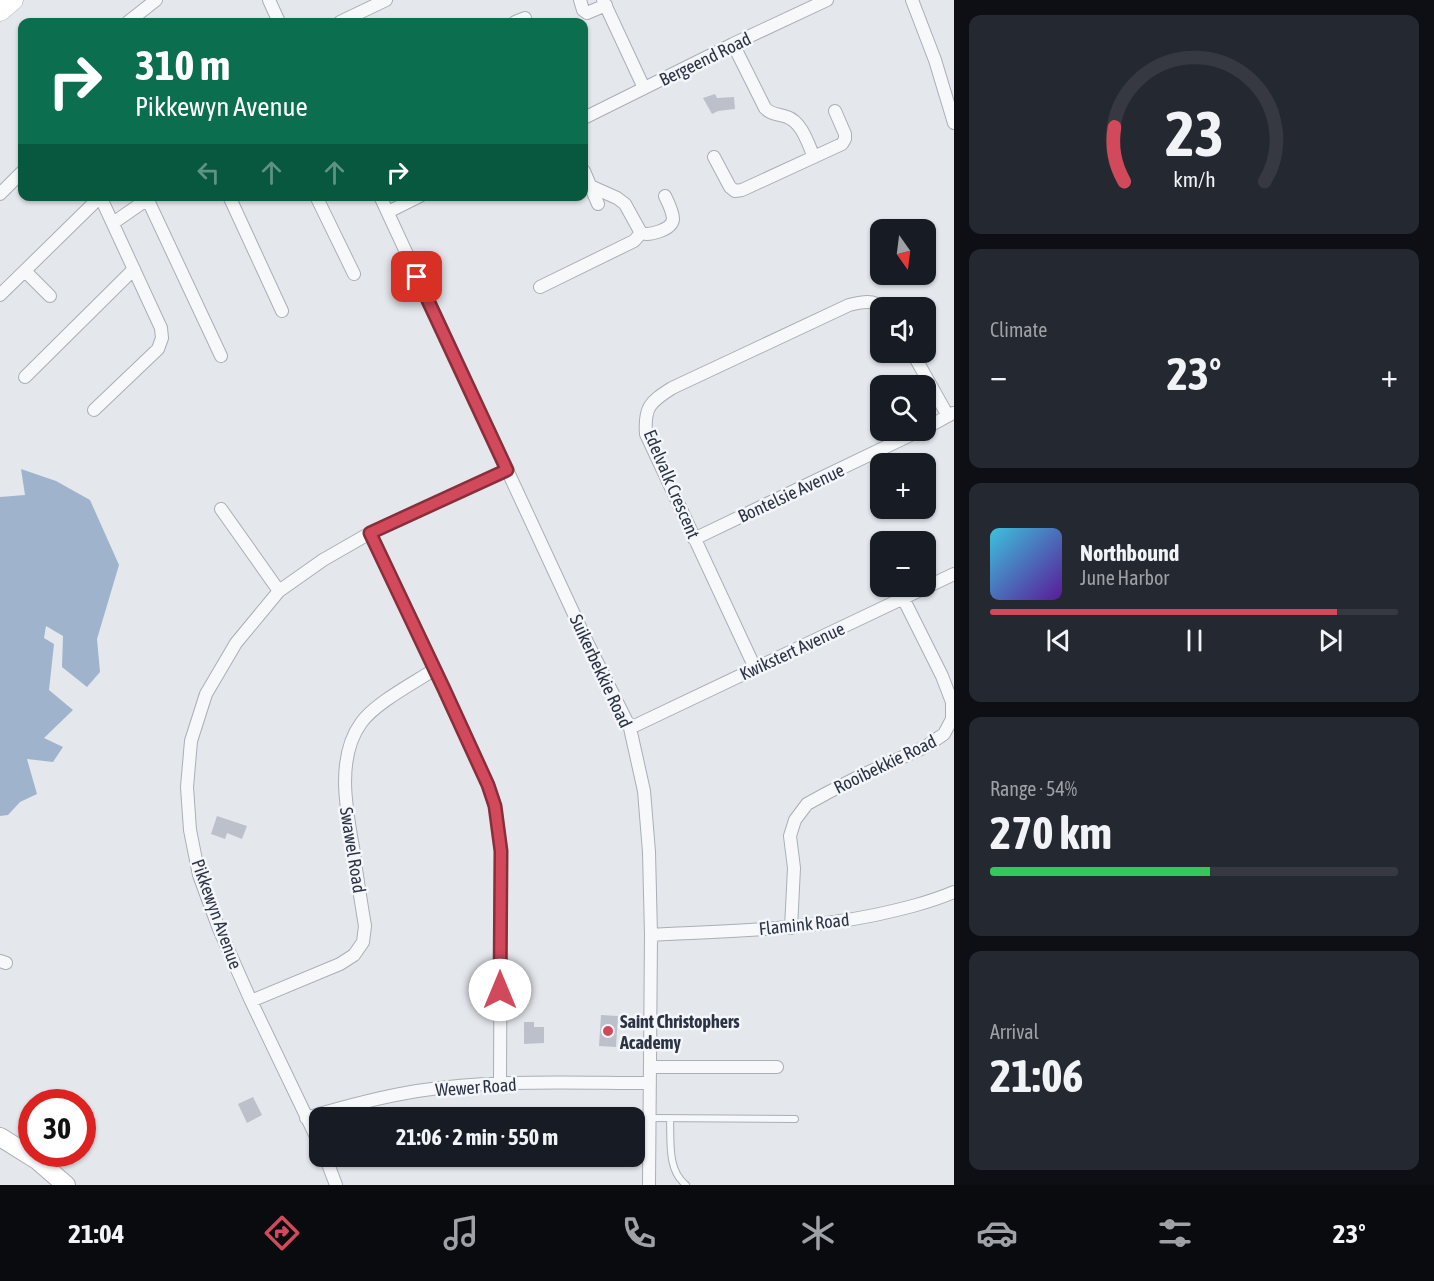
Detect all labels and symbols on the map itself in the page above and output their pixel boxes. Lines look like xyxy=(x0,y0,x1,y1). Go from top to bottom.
street label: Bergeend Road xyxy=(656,28,754,90)
north arrow xyxy=(870,219,936,285)
pin xyxy=(391,251,442,302)
street label: Edelvalk Crescent xyxy=(640,426,704,542)
street label: Bontelsie Avenue xyxy=(735,459,847,527)
street label: Suikerbekkie Road xyxy=(566,611,636,731)
street label: Kwikstert Avenue xyxy=(736,618,848,684)
street label: Rooibekkie Road xyxy=(830,730,940,798)
street label: Swawel Road xyxy=(336,806,370,894)
street label: Pikkewyn Avenue xyxy=(187,856,247,972)
street label: Flamink Road xyxy=(758,909,850,939)
position arrow xyxy=(468,958,532,1022)
place label: Saint Christophers Academy xyxy=(619,1011,740,1053)
marker: Saint Christophers Academy xyxy=(601,1024,615,1038)
street label: Wewer Road xyxy=(435,1074,517,1100)
speed limit sign: 30 xyxy=(18,1089,96,1167)

